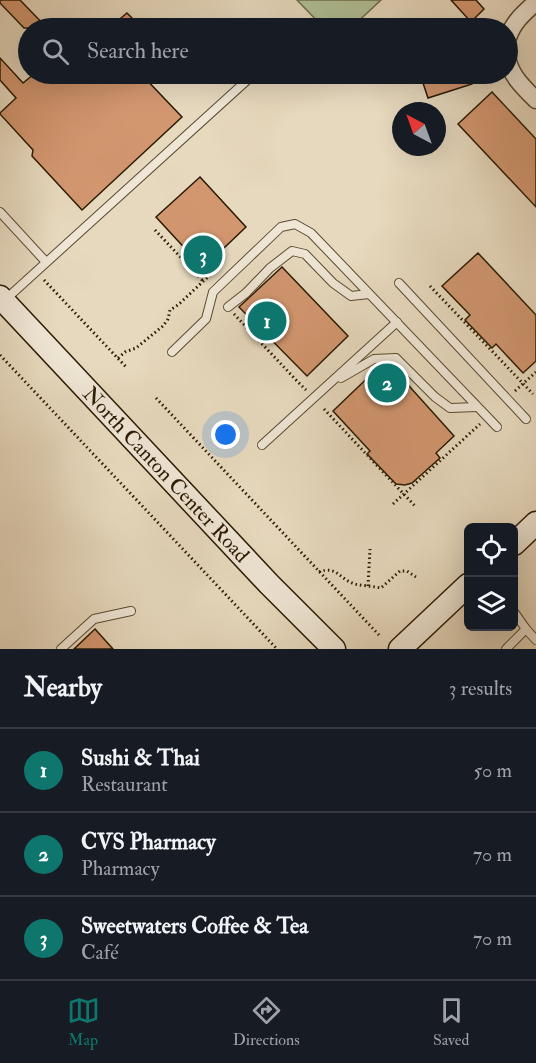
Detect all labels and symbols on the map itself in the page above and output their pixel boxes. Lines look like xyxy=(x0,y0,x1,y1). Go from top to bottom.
north arrow xyxy=(392,102,446,156)
pin: 3 xyxy=(184,232,222,278)
pin: 1 xyxy=(248,298,286,344)
pin: 2 xyxy=(368,360,406,406)
street label: North Canton Center Road xyxy=(77,381,255,569)
your location xyxy=(211,420,240,449)

